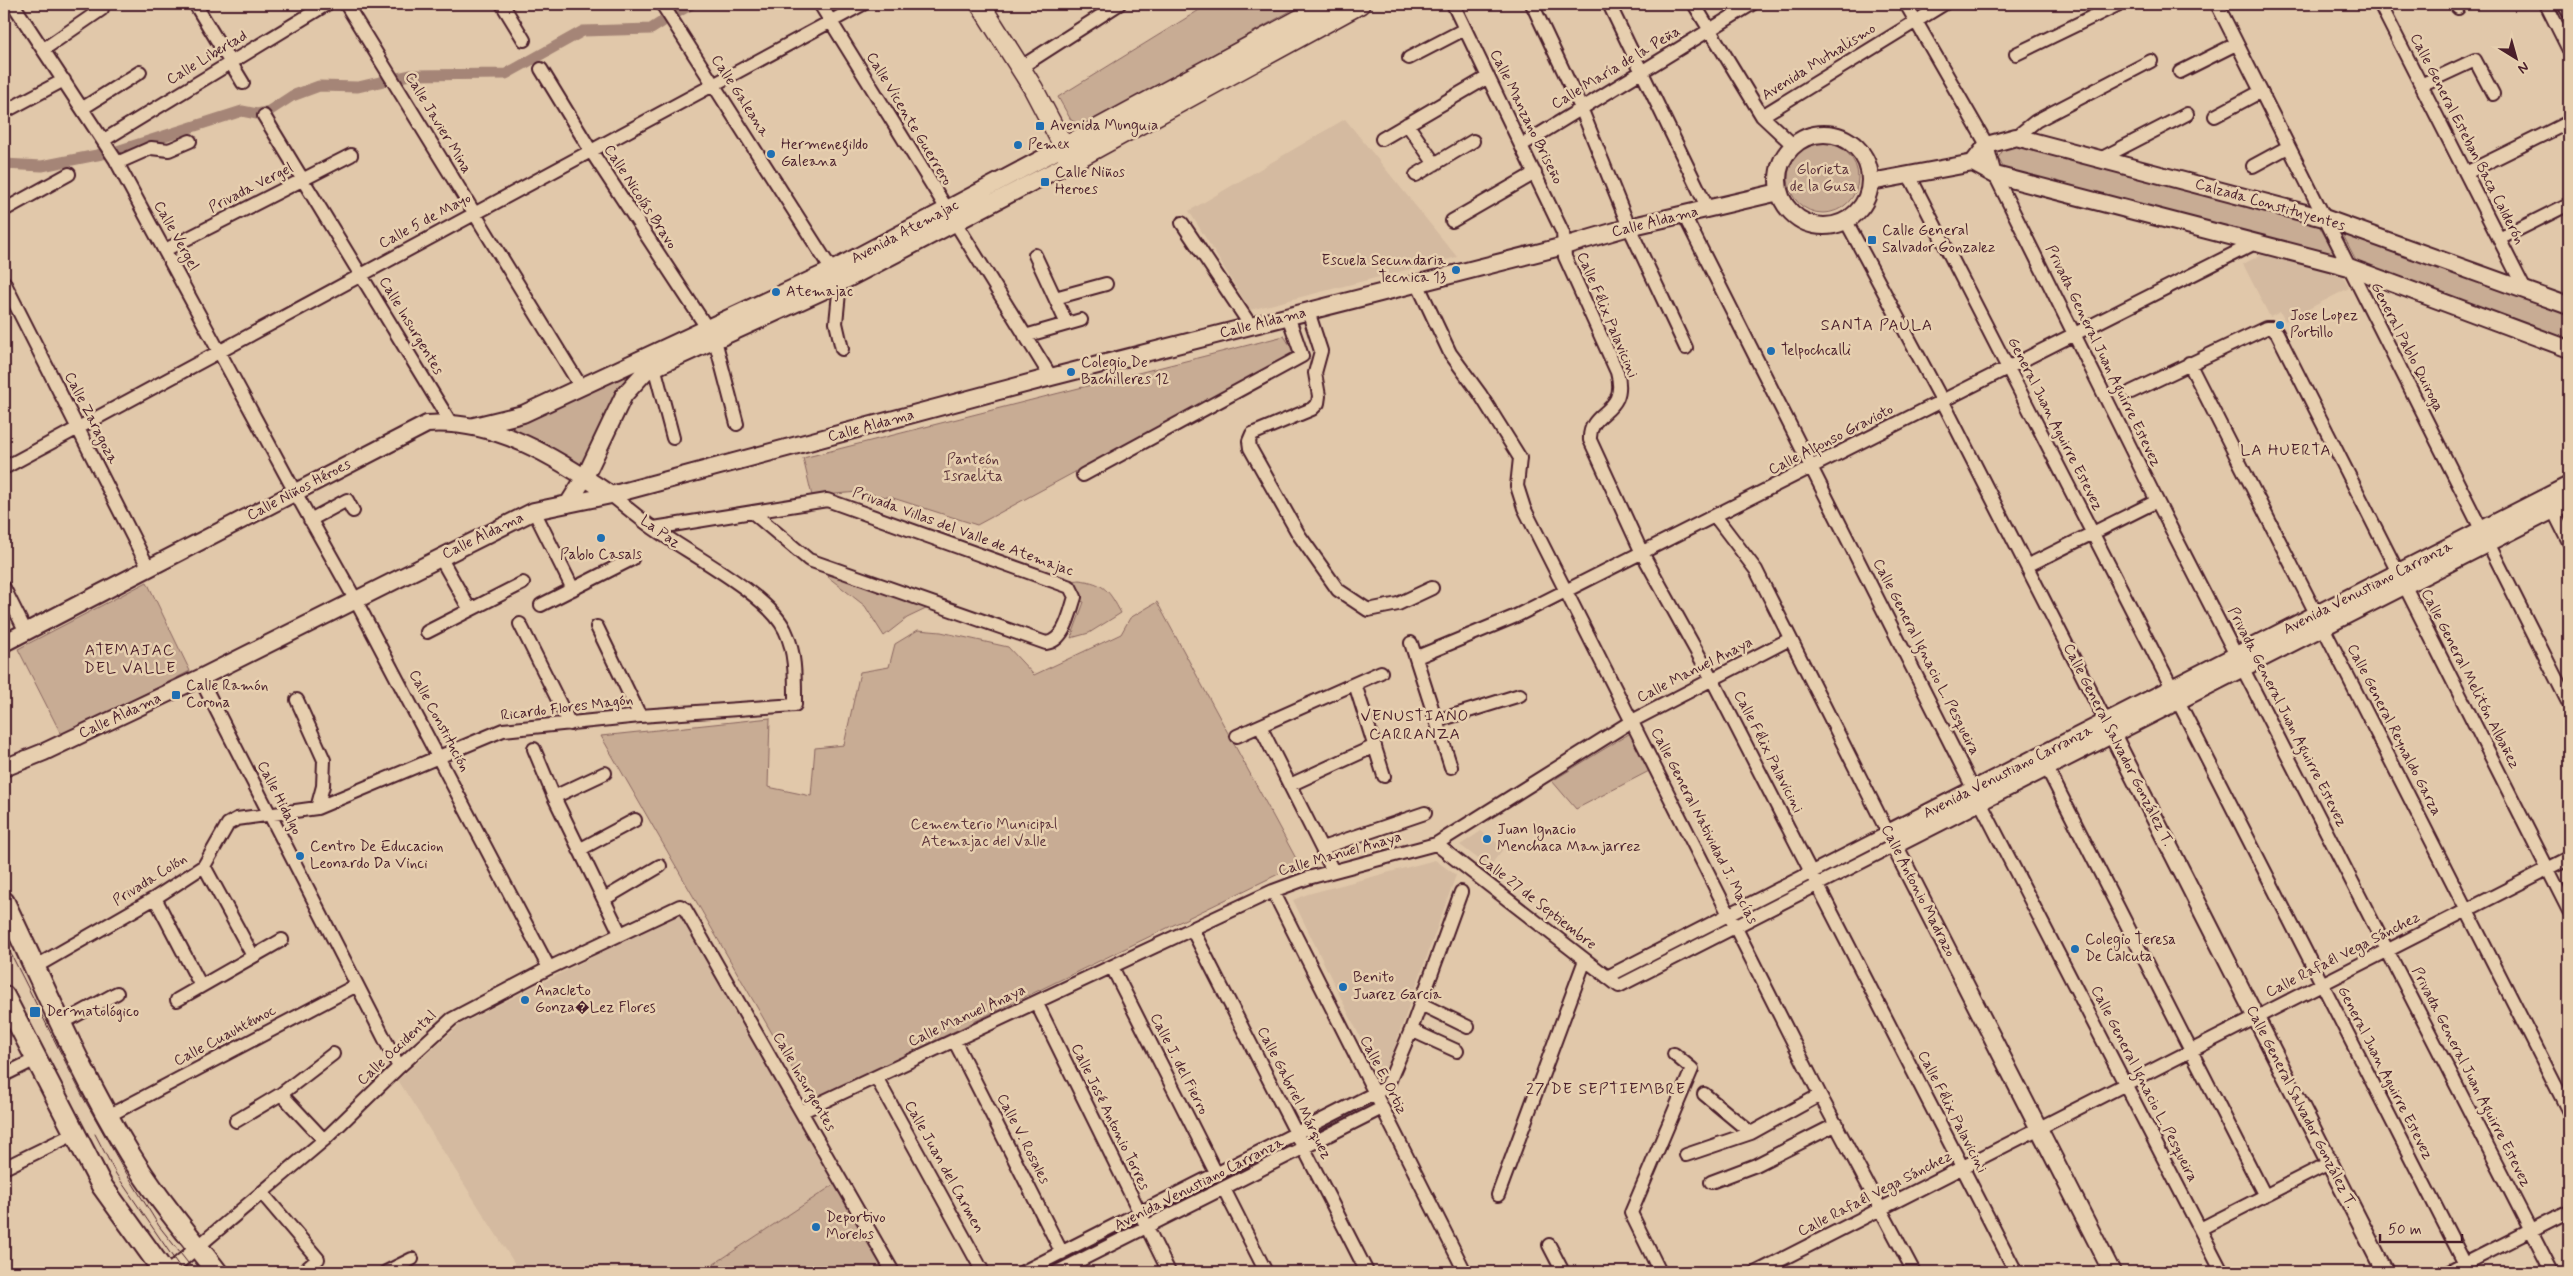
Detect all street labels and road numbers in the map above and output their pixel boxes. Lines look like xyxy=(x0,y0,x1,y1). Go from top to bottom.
street label: Avenida Mutualismo xyxy=(1758,19,1880,105)
street label: Calle María de la Peña xyxy=(1548,21,1684,114)
street label: Calle Libertad xyxy=(163,26,251,90)
street label: Calle General Esteban Baca Calderón xyxy=(2405,30,2529,248)
street label: Calle Manzano Briseño xyxy=(1485,46,1567,188)
street label: Calle Vicente Guerrero xyxy=(861,49,957,189)
street label: Calle Galeana xyxy=(706,51,774,142)
street label: Calle Javier Mina xyxy=(400,68,476,178)
street label: Calle Nicolás Bravo xyxy=(599,141,681,253)
street label: Privada Vergel xyxy=(205,158,297,218)
street label: Calzada Constituyentes xyxy=(2193,174,2348,236)
street label: Calle 5 de Mayo xyxy=(375,188,475,254)
street label: Avenida Atemajac xyxy=(848,195,962,269)
street label: Calle Vergel xyxy=(148,198,203,275)
street label: Calle Aldama xyxy=(1610,202,1700,242)
street label: Privada General Juan Aguirre Estevez xyxy=(2042,244,2164,468)
street label: Calle Félix Palavicini xyxy=(1571,249,1643,381)
street label: Calle Insurgentes xyxy=(374,273,448,379)
street label: General Pablo Quiroga xyxy=(2366,279,2448,415)
street label: Calle Aldama xyxy=(1218,303,1308,343)
street label: General Juan Aguirre Estevez xyxy=(2004,336,2106,512)
street label: Calle Zaragoza xyxy=(58,369,123,469)
street label: Calle Alfonso Gravioto xyxy=(1765,400,1898,482)
street label: Calle Aldama xyxy=(826,405,916,447)
street label: Calle Niños Héroes xyxy=(244,454,355,526)
street label: Privada Villas del Valle de Atemajac xyxy=(850,483,1076,581)
street label: Calle Aldama xyxy=(439,508,527,564)
street label: La Paz xyxy=(636,511,684,553)
street label: Avenida Venustiano Carranza xyxy=(2280,536,2457,640)
street label: Calle General Ignacio L. Pesqueira xyxy=(1867,555,1985,759)
street label: Calle General Melitón Albañez xyxy=(2416,586,2524,772)
street label: Privada General Juan Aguirre Estevez xyxy=(2222,604,2351,831)
street label: Calle Manuel Anaya xyxy=(1634,632,1756,708)
street label: Calle General Salvador González T. xyxy=(2058,640,2178,850)
street label: Calle General Reynaldo Garza xyxy=(2342,641,2446,820)
street label: Calle Constitución xyxy=(404,666,474,776)
street label: Calle Félix Palavicini xyxy=(1728,687,1808,817)
street label: Calle Aldama xyxy=(76,688,164,744)
street label: Ricardo Flores Magón xyxy=(500,690,634,726)
street label: Avenida Venustiano Carranza xyxy=(1920,720,2097,824)
street label: Calle General Natividad J. Macías xyxy=(1646,724,1763,928)
street label: Calle Hidalgo xyxy=(252,758,306,838)
street label: Calle Antonio Madrazo xyxy=(1876,822,1960,961)
street label: Calle Manuel Anaya xyxy=(1276,827,1404,881)
street label: Privada Colón xyxy=(109,849,191,911)
street label: Calle 27 de Septiembre xyxy=(1474,849,1601,955)
street label: Calle Rafaél Vega Sánchez xyxy=(2263,907,2424,1003)
street label: Privada General Juan Aguirre Estevez xyxy=(2406,964,2535,1191)
street label: Calle Manuel Anaya xyxy=(905,980,1029,1052)
street label: Calle General Ignacio L. Pesqueira xyxy=(2085,982,2203,1186)
street label: General Juan Aguirre Estevez xyxy=(2332,983,2438,1163)
street label: Calle Cuauhtémoc xyxy=(170,1001,280,1071)
street label: Calle General Salvador González T. xyxy=(2241,1002,2361,1212)
street label: Calle Occidental xyxy=(353,1006,441,1090)
street label: Calle J. del Fierro xyxy=(1145,1010,1213,1118)
street label: Calle Gabriel Márquez xyxy=(1252,1023,1336,1163)
street label: Calle Insurgentes xyxy=(768,1029,841,1136)
street label: Calle E. Ortiz xyxy=(1355,1032,1411,1118)
street label: Calle José Antonio Torres xyxy=(1066,1040,1154,1194)
street label: Calle Félix Palavicini xyxy=(1912,1047,1992,1177)
street label: Calle V. Rosales xyxy=(992,1090,1055,1188)
street label: Calle Juan del Carmen xyxy=(899,1097,989,1237)
street label: Avenida Venustiano Carranza xyxy=(1111,1132,1288,1236)
street label: Calle Rafaél Vega Sánchez xyxy=(1795,1146,1956,1242)

